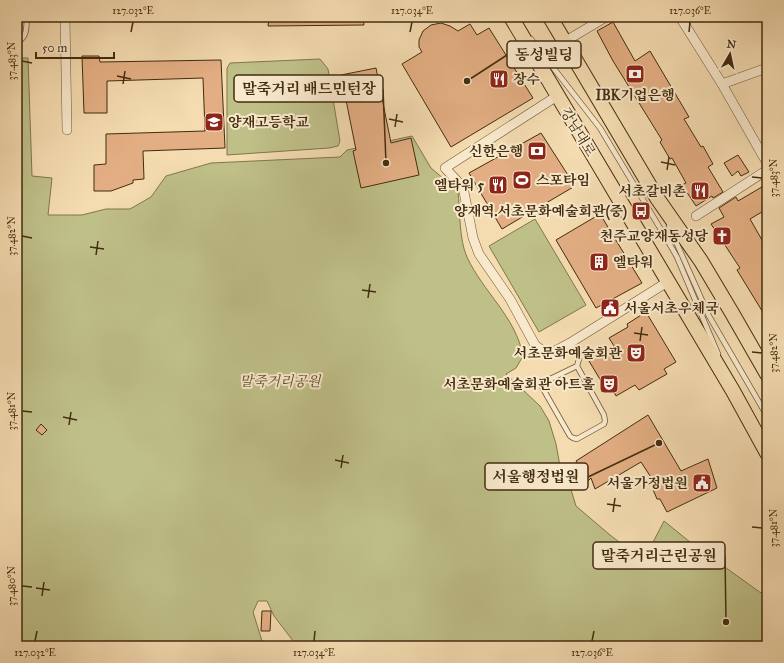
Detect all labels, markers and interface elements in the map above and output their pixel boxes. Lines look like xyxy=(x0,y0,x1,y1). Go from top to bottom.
text: 127.032°E xyxy=(112,5,154,17)
text: 127.034°E xyxy=(391,5,433,17)
text: 127.036°E xyxy=(669,5,711,17)
scale bar xyxy=(36,34,114,60)
north arrow xyxy=(710,34,750,74)
text: N xyxy=(726,37,738,52)
text: 37.483°N xyxy=(6,41,18,80)
text: 50 m xyxy=(42,41,67,55)
callout: 동성빌딩 xyxy=(507,41,581,68)
text: 동성빌딩 xyxy=(515,46,573,64)
bank icon: IBK기업은행 xyxy=(624,63,646,85)
restaurant icon: 장수 xyxy=(488,68,510,90)
place label: 장수 xyxy=(513,71,541,88)
callout: 말죽거리 배드민턴장 xyxy=(234,75,383,102)
text: 말죽거리 배드민턴장 xyxy=(242,80,376,98)
place label: IBK기업은행 xyxy=(595,87,675,104)
street label: 강남대로 xyxy=(557,104,599,160)
school or university icon: 양재고등학교 xyxy=(203,111,225,133)
place label: 양재고등학교 xyxy=(228,114,310,131)
bank icon: 신한은행 xyxy=(526,140,548,162)
place label: 신한은행 xyxy=(469,143,523,160)
text: 37.483°N xyxy=(768,158,780,197)
sports icon: 스포타임 xyxy=(511,169,533,191)
place label: 스포타임 xyxy=(536,172,590,189)
restaurant icon: 엘타워 5 xyxy=(487,174,509,196)
place label: 엘타워 5 xyxy=(434,177,484,194)
restaurant icon: 서초갈비촌 xyxy=(689,180,711,202)
place label: 서초갈비촌 xyxy=(618,183,686,200)
bus stop icon: 양재역.서초문화예술회관(중) xyxy=(630,200,652,222)
place label: 양재역.서초문화예술회관(중) xyxy=(454,203,627,221)
text: 37.482°N xyxy=(6,216,18,256)
church icon: 천주교양재동성당 xyxy=(711,225,733,247)
place label: 천주교양재동성당 xyxy=(600,228,708,245)
building icon: 엘타워 xyxy=(588,251,610,273)
place label: 엘타워 xyxy=(613,254,654,271)
public building icon: 서울서초우체국 xyxy=(599,297,621,319)
place label: 서울서초우체국 xyxy=(624,300,719,317)
text: 37.482°N xyxy=(768,333,780,373)
theatre icon: 서초문화예술회관 xyxy=(625,342,647,364)
place label: 서초문화예술회관 xyxy=(514,345,622,362)
park label: 말죽거리공원 xyxy=(239,373,322,390)
theatre icon: 서초문화예술회관 아트홀 xyxy=(598,373,620,395)
place label: 서초문화예술회관 아트홀 xyxy=(443,376,595,393)
text: 37.481°N xyxy=(6,391,18,430)
callout: 서울행정법원 xyxy=(485,463,588,490)
text: 서울행정법원 xyxy=(493,468,579,486)
public building icon: 서울가정법원 xyxy=(691,472,713,494)
place label: 서울가정법원 xyxy=(607,475,688,492)
text: 37.481°N xyxy=(768,508,780,547)
callout: 말죽거리근린공원 xyxy=(593,542,725,569)
text: 말죽거리근린공원 xyxy=(601,547,717,565)
text: 37.480°N xyxy=(6,565,18,606)
text: 127.032°E xyxy=(14,647,56,659)
text: 127.034°E xyxy=(293,647,335,659)
text: 127.036°E xyxy=(571,647,613,659)

